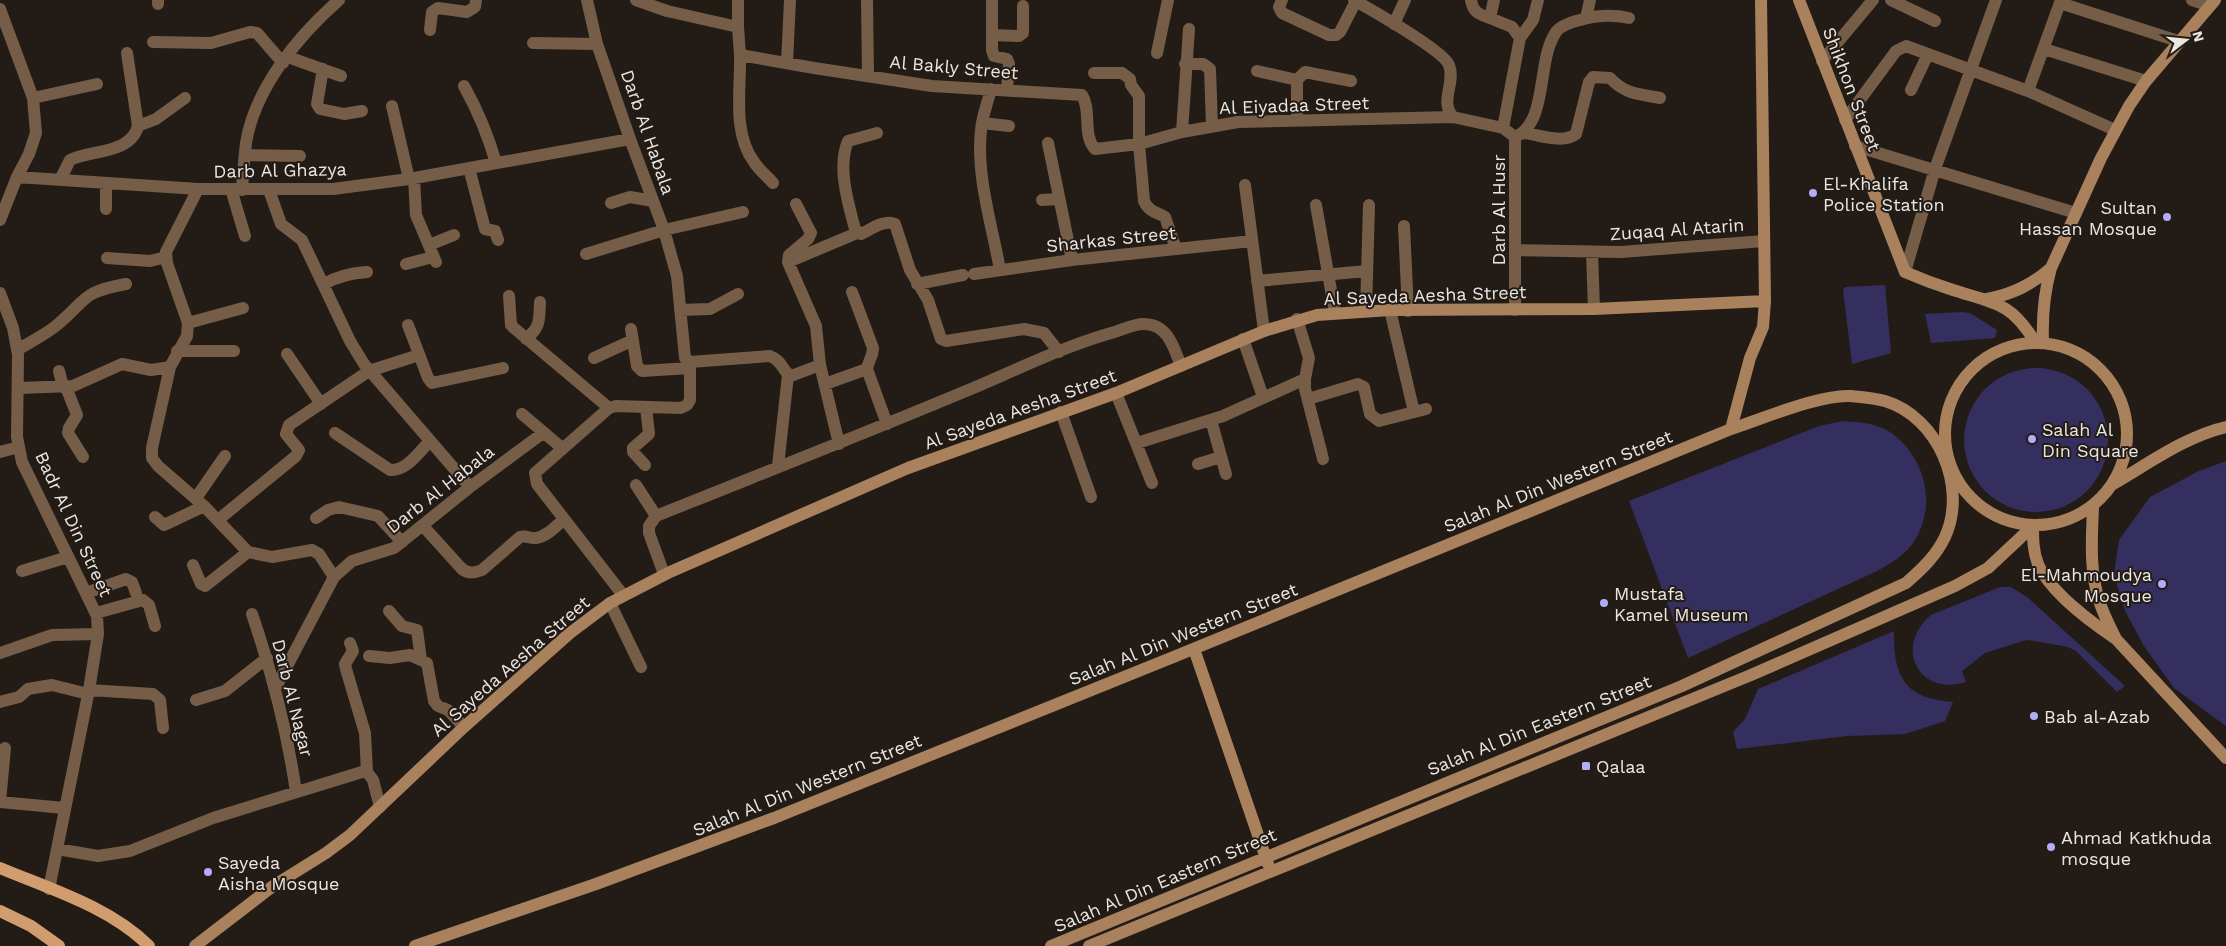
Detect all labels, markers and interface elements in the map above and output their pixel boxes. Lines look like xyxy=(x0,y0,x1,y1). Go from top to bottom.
north arrow xyxy=(2161,15,2211,65)
street label: Shikhon Street xyxy=(1819,24,1885,154)
text: N xyxy=(2189,29,2208,44)
street label: Al Bakly Street xyxy=(889,51,1020,83)
street label: Darb Al Habala xyxy=(617,67,679,197)
street label: Al Eiyadaa Street xyxy=(1219,92,1370,118)
street label: Darb Al Husr xyxy=(1488,154,1509,266)
street label: Darb Al Ghazya xyxy=(213,158,347,182)
place label: El-Khalifa Police Station xyxy=(1823,173,1945,215)
marker: El-Khalifa Police Station xyxy=(1807,187,1819,199)
place label: Sultan Hassan Mosque xyxy=(2019,197,2157,239)
marker: Sultan Hassan Mosque xyxy=(2161,211,2173,223)
street label: Zuqaq Al Atarin xyxy=(1609,214,1745,244)
street label: Sharkas Street xyxy=(1045,222,1177,256)
street label: Al Sayeda Aesha Street xyxy=(1323,281,1527,309)
street label: Al Sayeda Aesha Street xyxy=(921,364,1119,454)
place label: Salah Al Din Square xyxy=(2042,419,2139,461)
street label: Salah Al Din Western Street xyxy=(1441,425,1676,537)
marker: Salah Al Din Square xyxy=(2026,433,2038,445)
street label: Darb Al Habala xyxy=(382,441,498,537)
street label: Badr Al Din Street xyxy=(31,448,117,600)
place label: El-Mahmoudya Mosque xyxy=(2020,564,2152,606)
street label: Salah Al Din Western Street xyxy=(1066,578,1301,690)
marker: El-Mahmoudya Mosque xyxy=(2156,578,2168,590)
place label: Mustafa Kamel Museum xyxy=(1614,583,1749,625)
street label: Al Sayeda Aesha Street xyxy=(427,591,594,740)
marker: Mustafa Kamel Museum xyxy=(1598,597,1610,609)
street label: Darb Al Nagar xyxy=(268,637,318,759)
street label: Salah Al Din Eastern Street xyxy=(1424,670,1654,780)
place label: Bab al-Azab xyxy=(2044,706,2150,727)
marker: Bab al-Azab xyxy=(2028,710,2040,722)
street label: Salah Al Din Western Street xyxy=(690,729,925,841)
place label: Qalaa xyxy=(1596,756,1646,777)
marker: Qalaa xyxy=(1580,760,1592,772)
street label: Salah Al Din Eastern Street xyxy=(1051,823,1280,936)
place label: Ahmad Katkhuda mosque xyxy=(2061,827,2212,869)
marker: Ahmad Katkhuda mosque xyxy=(2045,841,2057,853)
place label: Sayeda Aisha Mosque xyxy=(218,852,340,894)
marker: Sayeda Aisha Mosque xyxy=(202,866,214,878)

